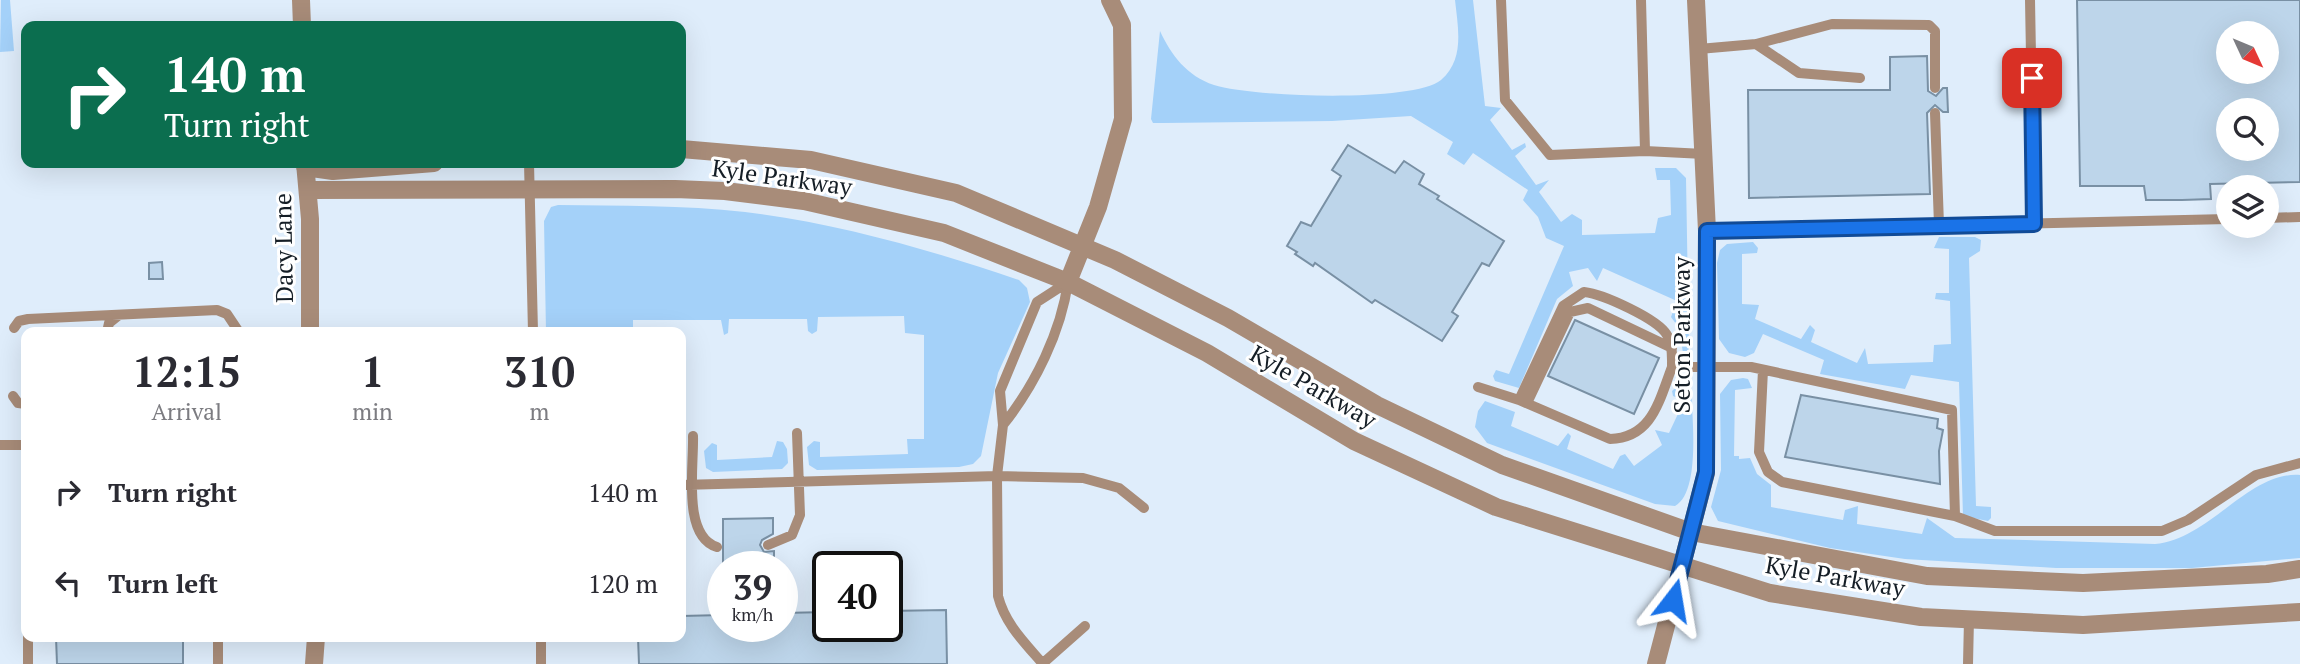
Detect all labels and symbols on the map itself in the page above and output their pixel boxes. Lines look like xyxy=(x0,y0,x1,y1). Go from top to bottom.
north arrow xyxy=(2216,21,2278,84)
pin xyxy=(2002,48,2062,108)
street label: Kyle Parkway xyxy=(710,151,855,203)
street label: Dacy Lane xyxy=(266,193,300,303)
street label: Seton Parkway xyxy=(1665,256,1697,413)
street label: Kyle Parkway xyxy=(1244,337,1383,436)
street label: Kyle Parkway xyxy=(1763,548,1908,604)
speed limit sign: 40 xyxy=(812,551,903,642)
position arrow xyxy=(1636,563,1710,637)

